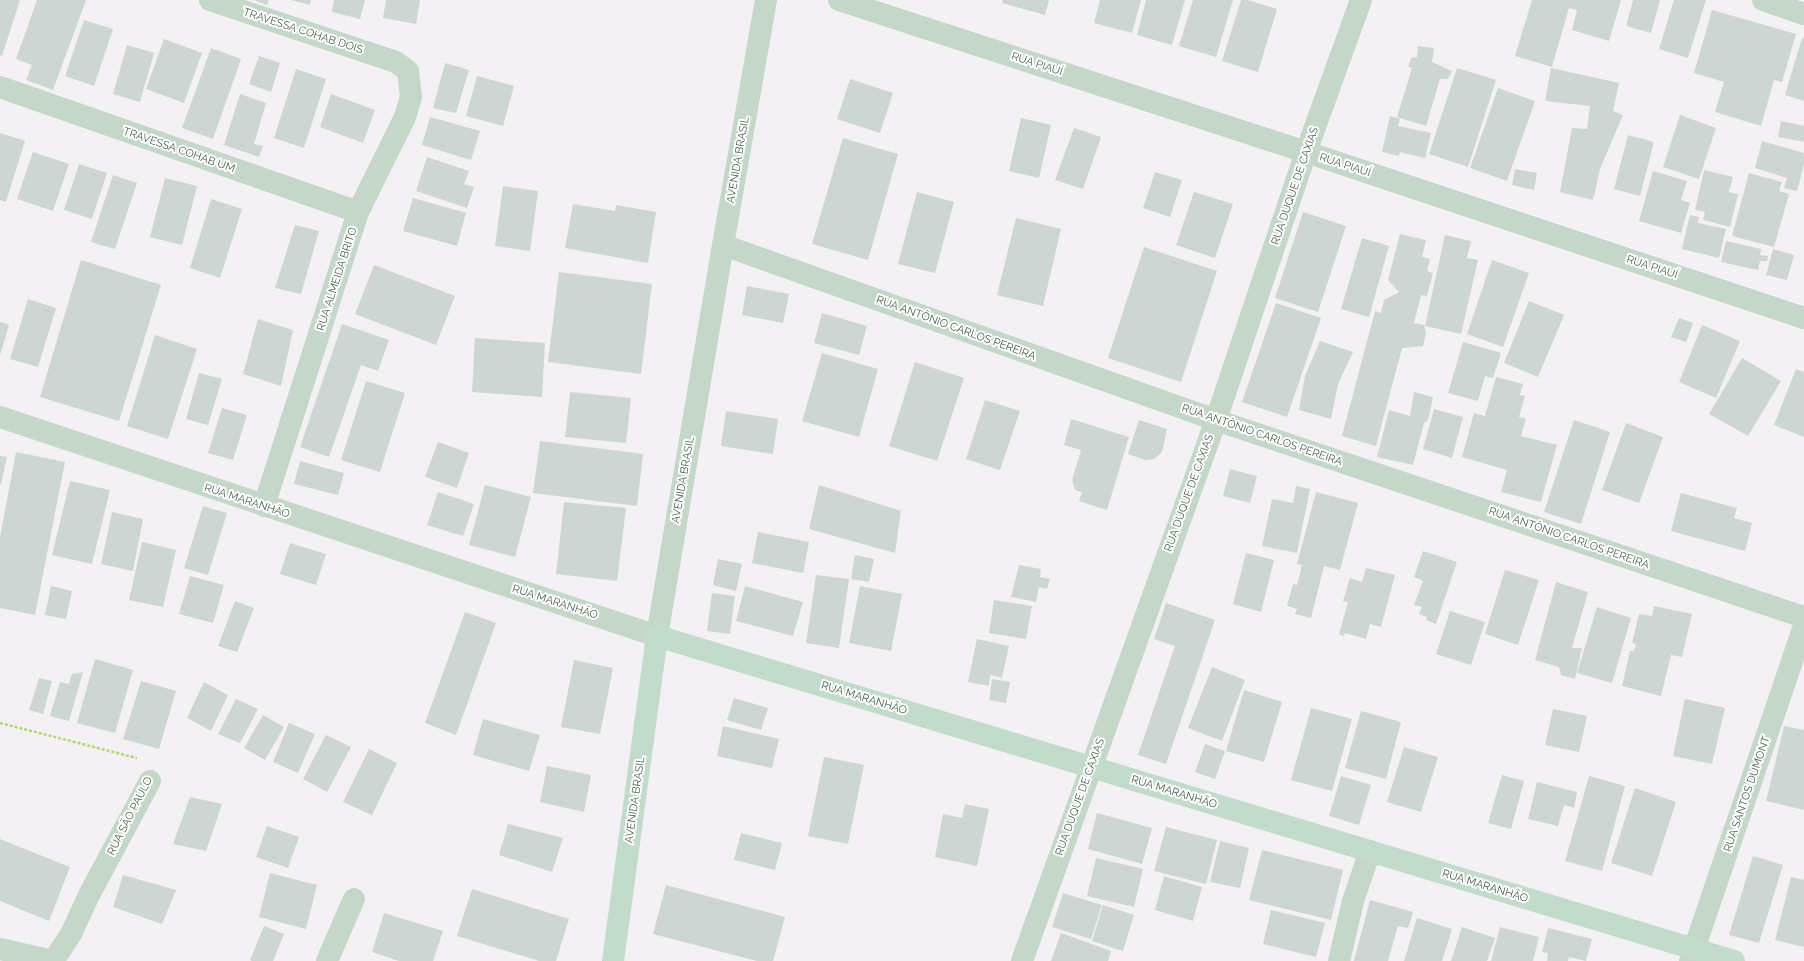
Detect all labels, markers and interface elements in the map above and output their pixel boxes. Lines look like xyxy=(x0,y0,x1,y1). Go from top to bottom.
street label: TRAVESSA COHAB DOIS xyxy=(241,5,365,57)
street label: RUA PIAUÍ xyxy=(1010,50,1064,78)
street label: AVENIDA BRASIL xyxy=(724,116,752,204)
street label: TRAVESSA COHAB UM xyxy=(121,125,237,175)
street label: RUA DUQUE DE CAXIAS xyxy=(1269,125,1321,247)
street label: RUA PIAUÍ xyxy=(1318,151,1372,179)
street label: RUA ALMEIDA BRITO xyxy=(314,226,360,332)
street label: RUA PIAUÍ xyxy=(1625,253,1679,281)
street label: RUA ANTÔNIO CARLOS PEREIRA xyxy=(874,293,1038,363)
street label: RUA ANTÔNIO CARLOS PEREIRA xyxy=(1180,401,1344,469)
street label: RUA DUQUE DE CAXIAS xyxy=(1162,433,1216,553)
street label: AVENIDA BRASIL xyxy=(669,436,697,524)
street label: RUA MARANHÃO xyxy=(203,481,291,521)
street label: RUA ANTÔNIO CARLOS PEREIRA xyxy=(1487,504,1651,572)
street label: RUA MARANHÃO xyxy=(511,582,599,622)
street label: RUA MARANHÃO xyxy=(819,679,909,717)
street label: RUA SANTOS DUMONT xyxy=(1721,734,1773,854)
street label: RUA DUQUE DE CAXIAS xyxy=(1053,737,1107,857)
street label: AVENIDA BRASIL xyxy=(622,756,648,844)
street label: RUA MARANHÃO xyxy=(1129,773,1219,811)
street label: RUA SÃO PAULO xyxy=(105,775,155,857)
street label: RUA MARANHÃO xyxy=(1440,867,1530,905)

